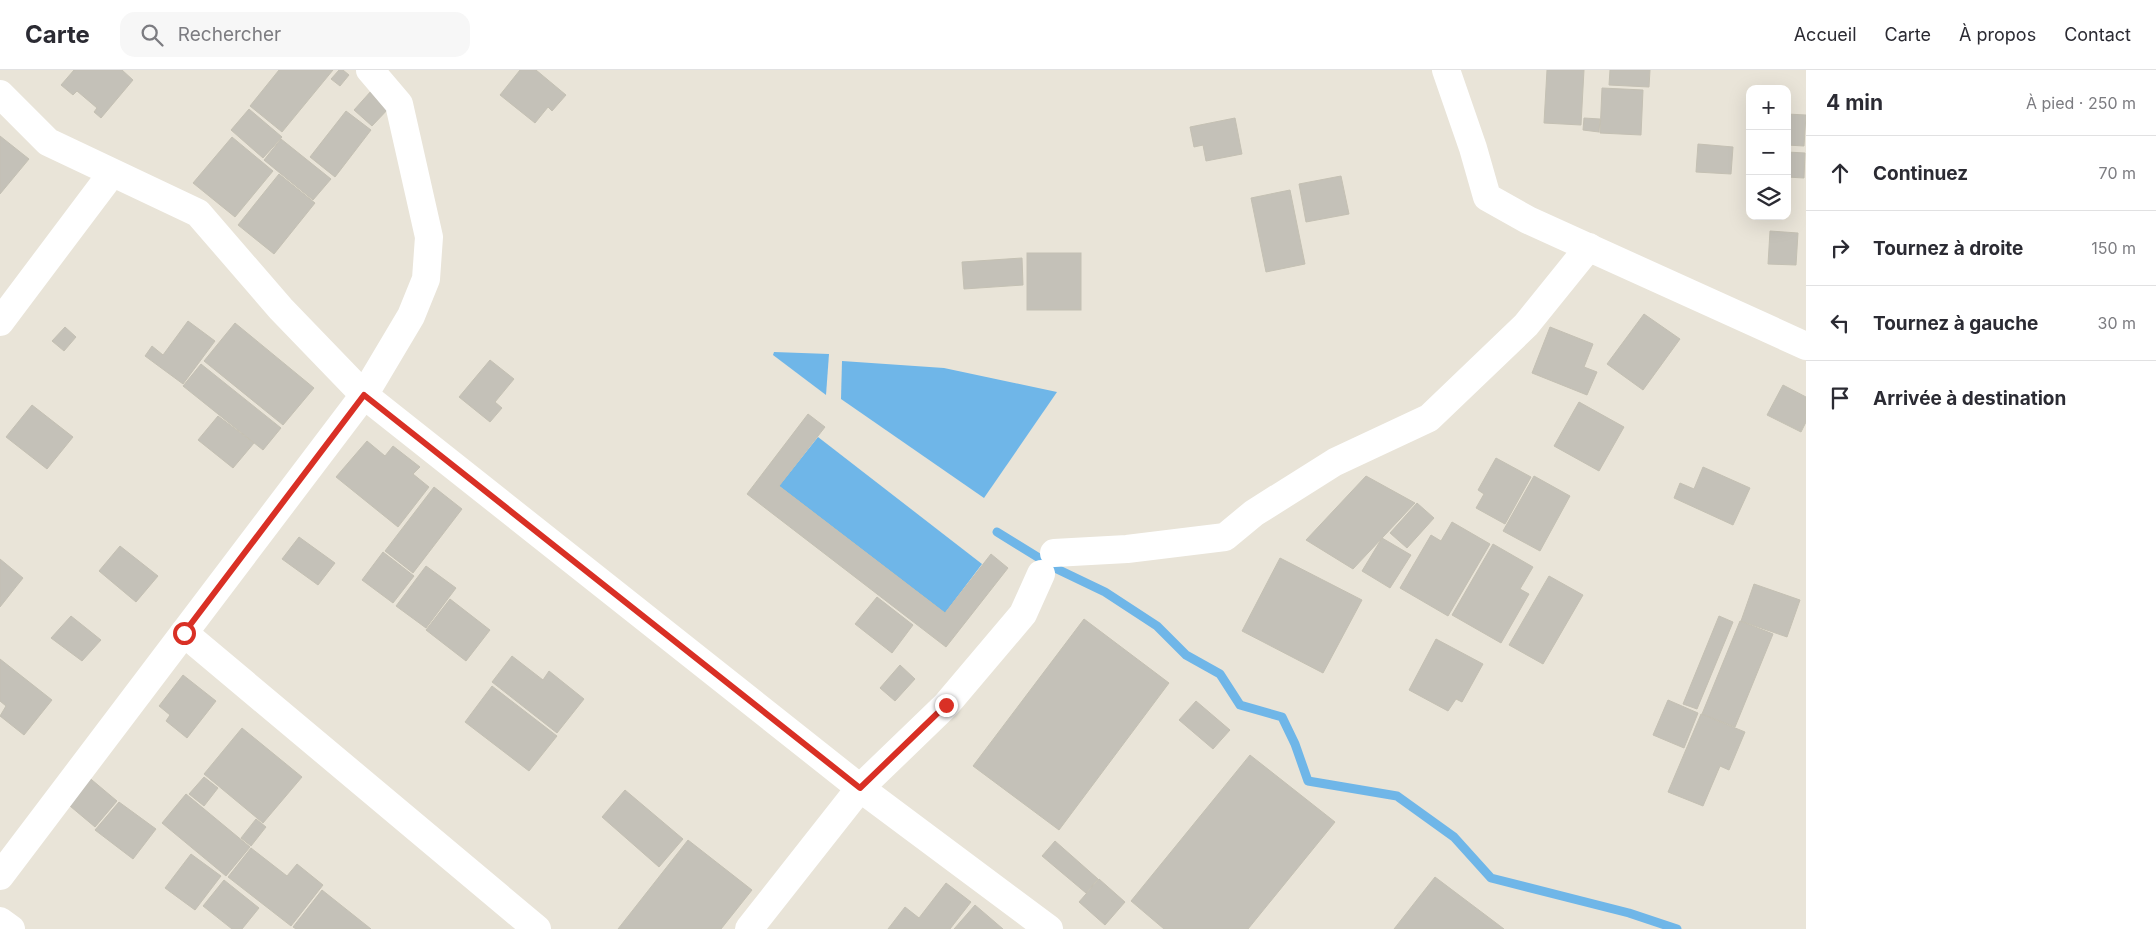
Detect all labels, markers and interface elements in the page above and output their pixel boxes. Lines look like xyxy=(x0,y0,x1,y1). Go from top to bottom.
search box xyxy=(120,12,470,57)
text: Carte xyxy=(25,20,90,49)
icon: search xyxy=(138,21,166,49)
text: Rechercher xyxy=(178,23,281,46)
text: Accueil xyxy=(1794,24,1857,45)
text: Carte xyxy=(1885,24,1931,45)
text: À propos xyxy=(1959,24,2036,45)
text: Contact xyxy=(2064,24,2131,45)
map controls xyxy=(1746,85,1791,220)
button: + xyxy=(1746,85,1791,130)
text: 4 min xyxy=(1826,90,1883,115)
text: À pied · 250 m xyxy=(2026,93,2136,113)
button: − xyxy=(1746,130,1791,175)
icon: ahead xyxy=(1826,159,1854,187)
text: Continuez xyxy=(1873,162,1968,185)
text: 70 m xyxy=(2099,163,2136,183)
button: layers xyxy=(1746,175,1791,220)
icon: right xyxy=(1826,234,1854,262)
text: Tournez à droite xyxy=(1873,237,2023,260)
text: 150 m xyxy=(2091,238,2136,258)
icon: left xyxy=(1826,309,1854,337)
text: Tournez à gauche xyxy=(1873,312,2038,335)
text: 30 m xyxy=(2098,313,2136,333)
icon: arrive xyxy=(1826,384,1854,412)
text: Arrivée à destination xyxy=(1873,387,2066,410)
route start xyxy=(173,622,196,645)
route end xyxy=(935,694,958,717)

